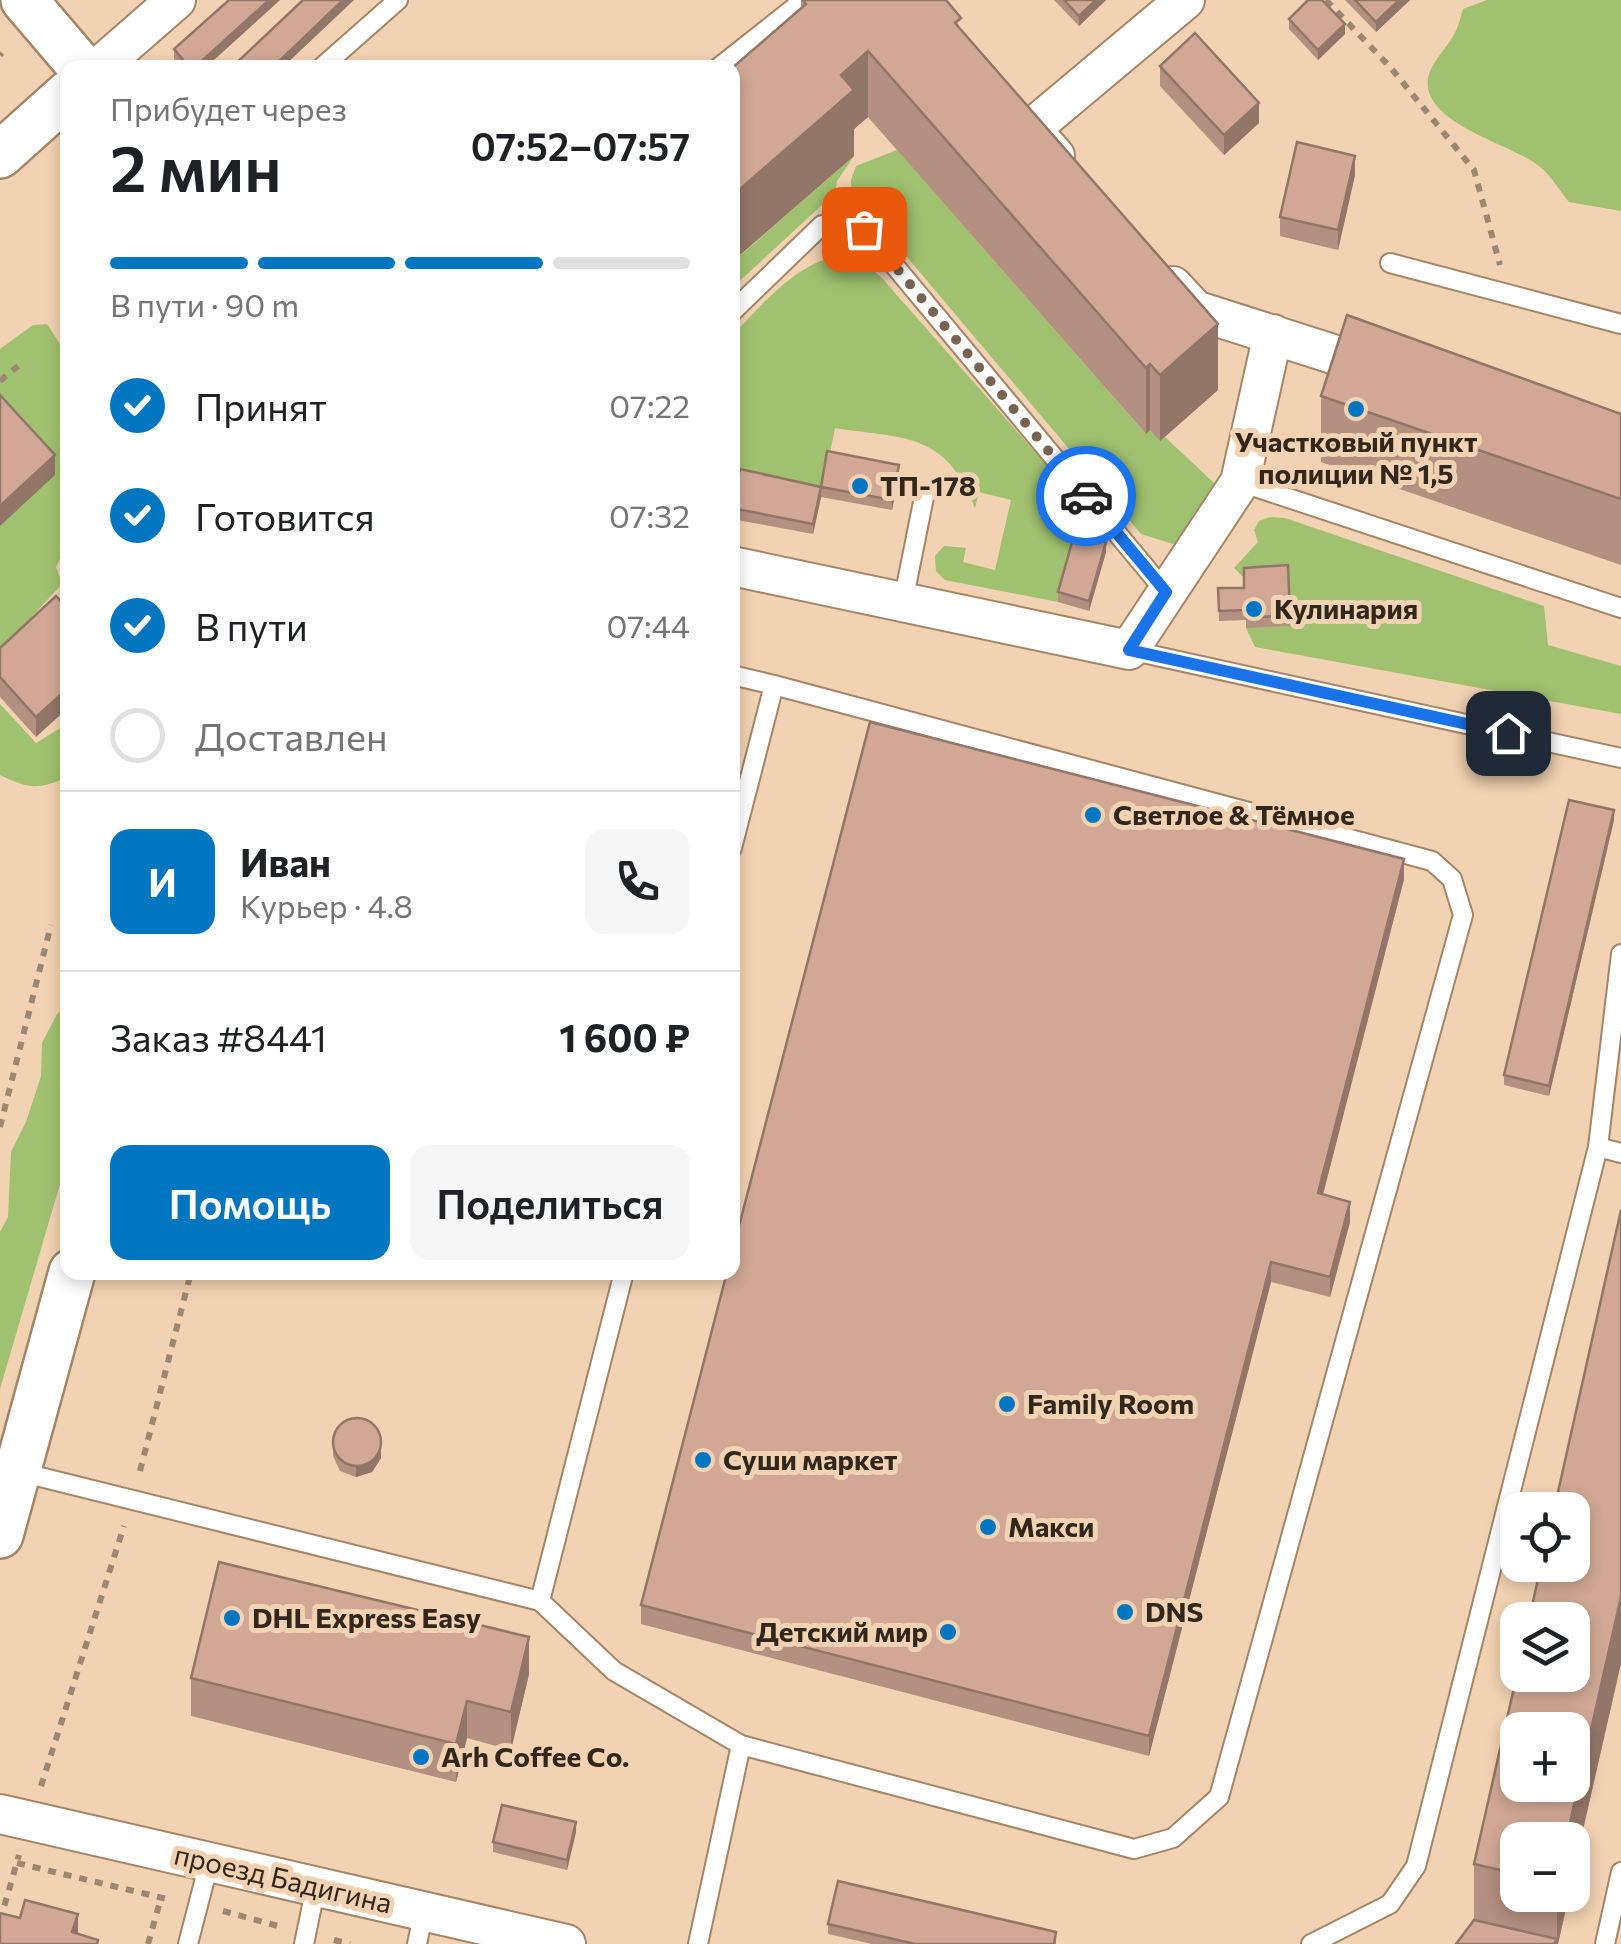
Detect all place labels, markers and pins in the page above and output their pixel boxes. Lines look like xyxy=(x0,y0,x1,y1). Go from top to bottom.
pin xyxy=(822,187,907,272)
marker: Участковый пункт полиции № 1,5 xyxy=(1345,398,1367,420)
place label: Участковый пункт полиции № 1,5 xyxy=(1235,424,1477,490)
place label: ТП-178 xyxy=(880,468,976,502)
marker: ТП-178 xyxy=(849,475,871,497)
place label: Кулинария xyxy=(1274,591,1418,625)
marker: Кулинария xyxy=(1243,598,1265,620)
pin xyxy=(1466,691,1551,776)
place label: Светлое & Тёмное xyxy=(1113,797,1355,831)
marker: Светлое & Тёмное xyxy=(1082,804,1104,826)
place label: Family Room xyxy=(1027,1386,1194,1420)
marker: Family Room xyxy=(996,1393,1018,1415)
place label: Суши маркет xyxy=(723,1442,898,1476)
marker: Суши маркет xyxy=(692,1449,714,1471)
place label: Макси xyxy=(1008,1509,1094,1543)
marker: Макси xyxy=(977,1516,999,1538)
place label: DNS xyxy=(1145,1594,1203,1628)
place label: DHL Express Easy xyxy=(252,1600,481,1634)
marker: DNS xyxy=(1114,1601,1136,1623)
marker: DHL Express Easy xyxy=(221,1607,243,1629)
place label: Детский мир xyxy=(756,1614,928,1648)
marker: Детский мир xyxy=(937,1621,959,1643)
place label: Arh Coffee Co. xyxy=(441,1739,629,1773)
marker: Arh Coffee Co. xyxy=(410,1746,432,1768)

